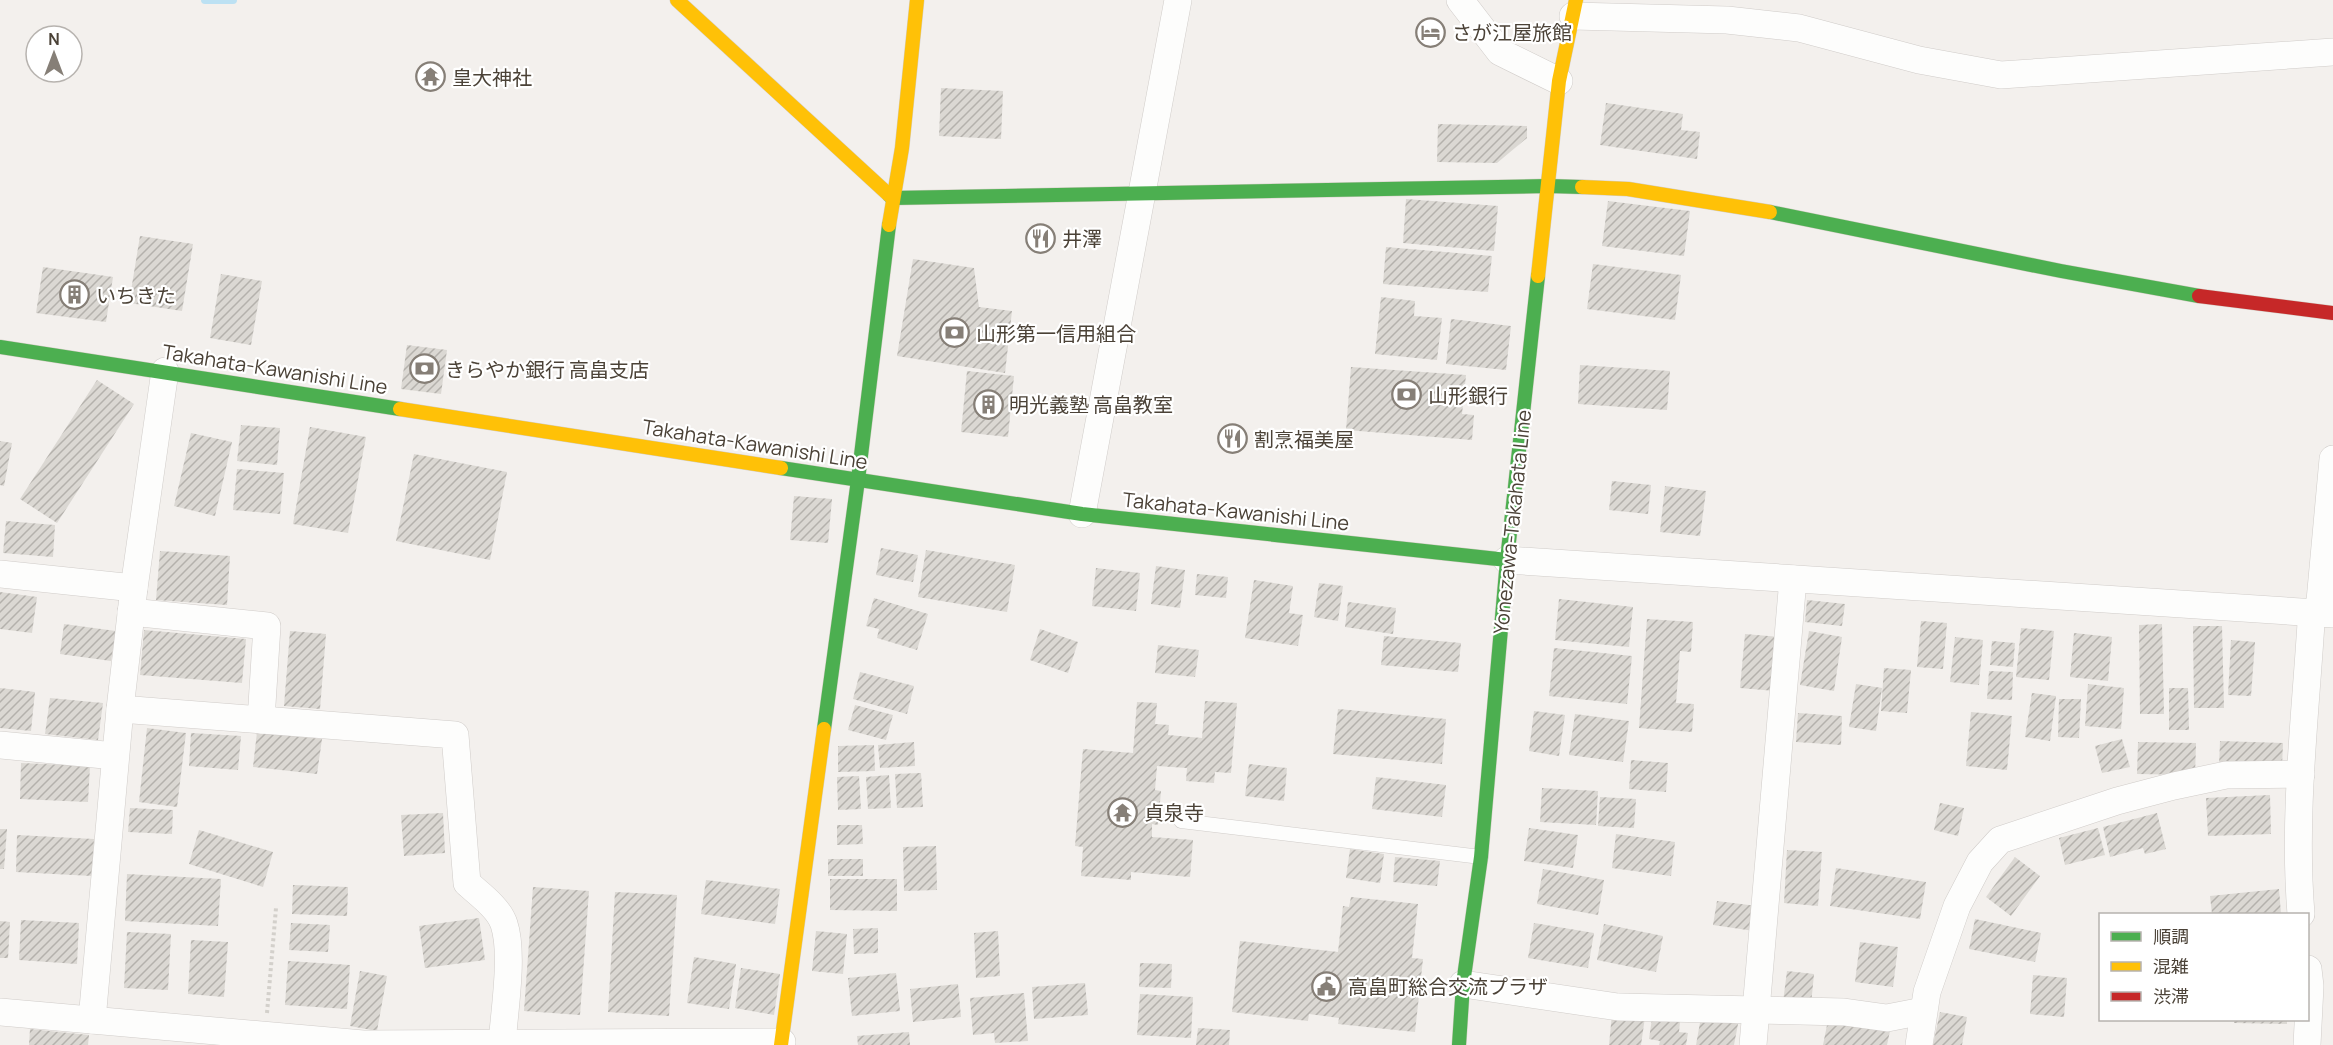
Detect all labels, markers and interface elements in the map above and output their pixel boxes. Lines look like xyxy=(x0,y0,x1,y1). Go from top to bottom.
hotel icon: さが江屋旅館 xyxy=(1415,16,1447,48)
place label: さが江屋旅館 xyxy=(1452,19,1572,46)
north arrow xyxy=(24,24,84,84)
text: N xyxy=(48,28,60,50)
temple icon: 皇大神社 xyxy=(415,61,447,93)
place label: 皇大神社 xyxy=(452,64,532,91)
restaurant icon: 井澤 xyxy=(1025,222,1057,254)
place label: 井澤 xyxy=(1062,225,1102,252)
building icon: いちきた xyxy=(59,279,91,311)
place label: いちきた xyxy=(96,282,176,309)
bank icon: 山形第一信用組合 xyxy=(939,317,971,349)
place label: 山形第一信用組合 xyxy=(976,320,1136,347)
street label: Takahata-Kawanishi Line xyxy=(160,338,390,400)
bank icon: きらやか銀行 高畠支店 xyxy=(408,353,440,385)
place label: きらやか銀行 高畠支店 xyxy=(445,356,649,383)
bank icon: 山形銀行 xyxy=(1391,379,1423,411)
place label: 山形銀行 xyxy=(1428,382,1508,409)
building icon: 明光義塾 高畠教室 xyxy=(972,388,1004,420)
place label: 明光義塾 高畠教室 xyxy=(1009,391,1173,418)
street label: Yonezawa-Takahata Line xyxy=(1487,409,1537,635)
street label: Takahata-Kawanishi Line xyxy=(640,413,870,475)
restaurant icon: 割烹福美屋 xyxy=(1217,423,1249,455)
place label: 割烹福美屋 xyxy=(1254,426,1354,453)
street label: Takahata-Kawanishi Line xyxy=(1121,486,1351,536)
temple icon: 貞泉寺 xyxy=(1107,796,1139,828)
place label: 貞泉寺 xyxy=(1144,799,1204,826)
legend xyxy=(2099,913,2309,1021)
text: 順調 xyxy=(2153,924,2189,948)
text: 混雑 xyxy=(2153,954,2189,978)
public building icon: 高畠町総合交流プラザ xyxy=(1311,970,1343,1002)
place label: 高畠町総合交流プラザ xyxy=(1348,973,1548,1000)
text: 渋滞 xyxy=(2153,984,2189,1008)

